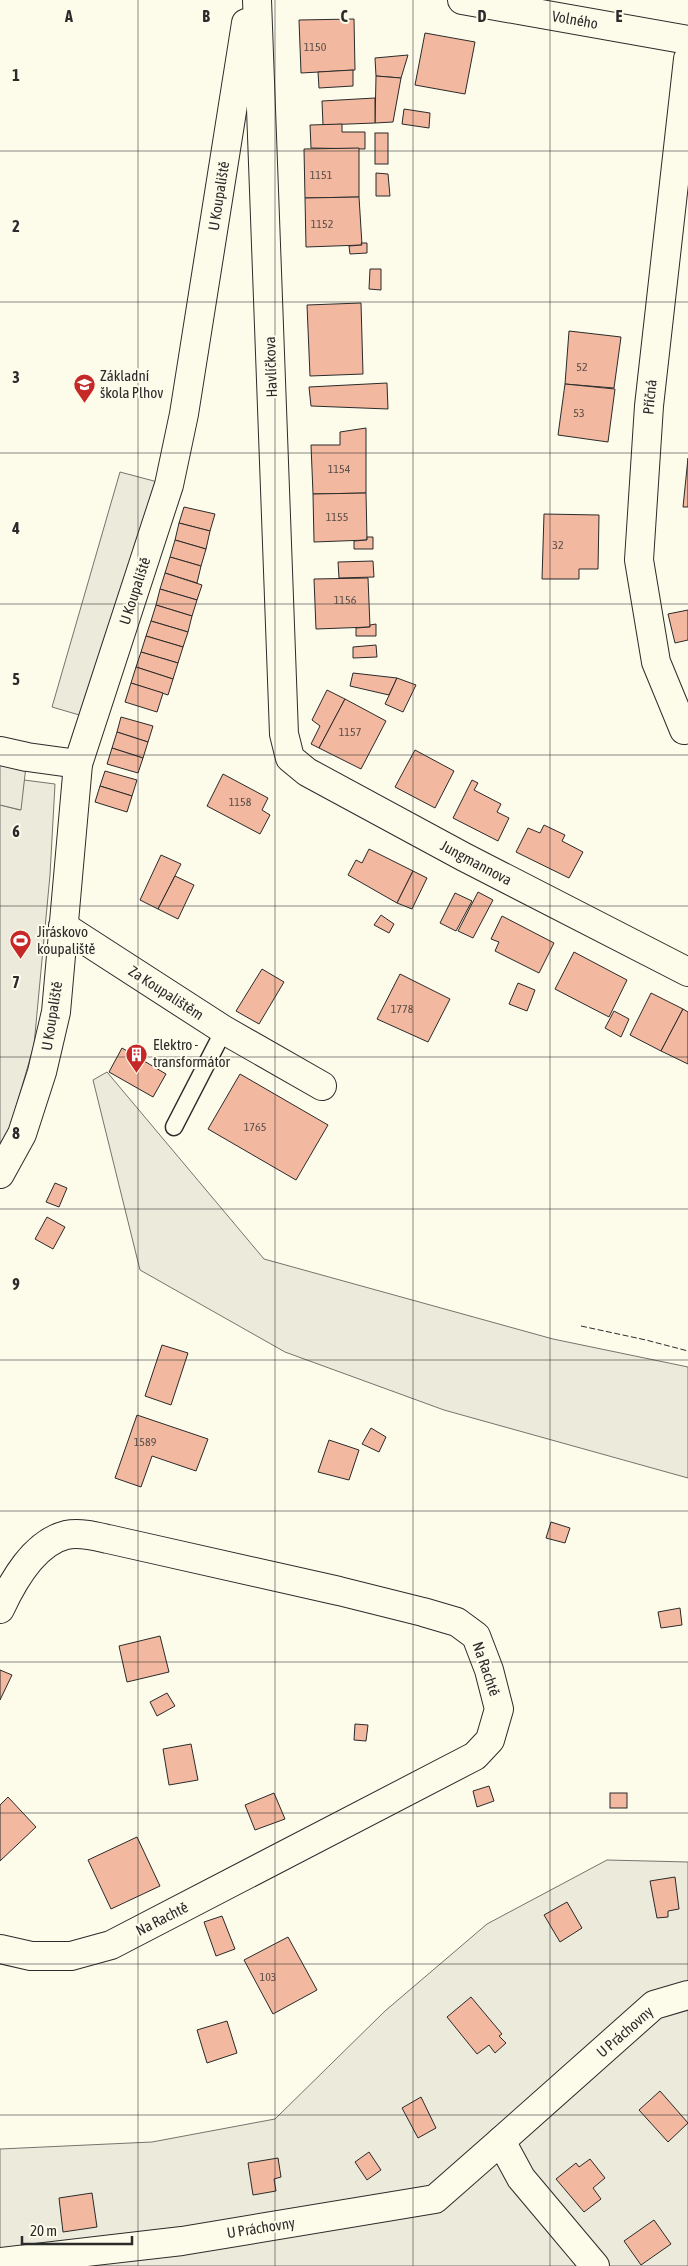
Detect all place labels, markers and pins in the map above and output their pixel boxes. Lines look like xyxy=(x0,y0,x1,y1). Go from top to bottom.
place label: Základní škola Plhov xyxy=(100,367,163,401)
school or university icon: Základní škola Plhov xyxy=(72,373,96,404)
place label: Jiráskovo koupaliště xyxy=(37,923,96,957)
sports icon: Jiráskovo koupaliště xyxy=(9,929,33,960)
place label: Elektro - transformátor xyxy=(153,1036,231,1070)
building icon: Elektro - transformátor xyxy=(125,1042,149,1073)

